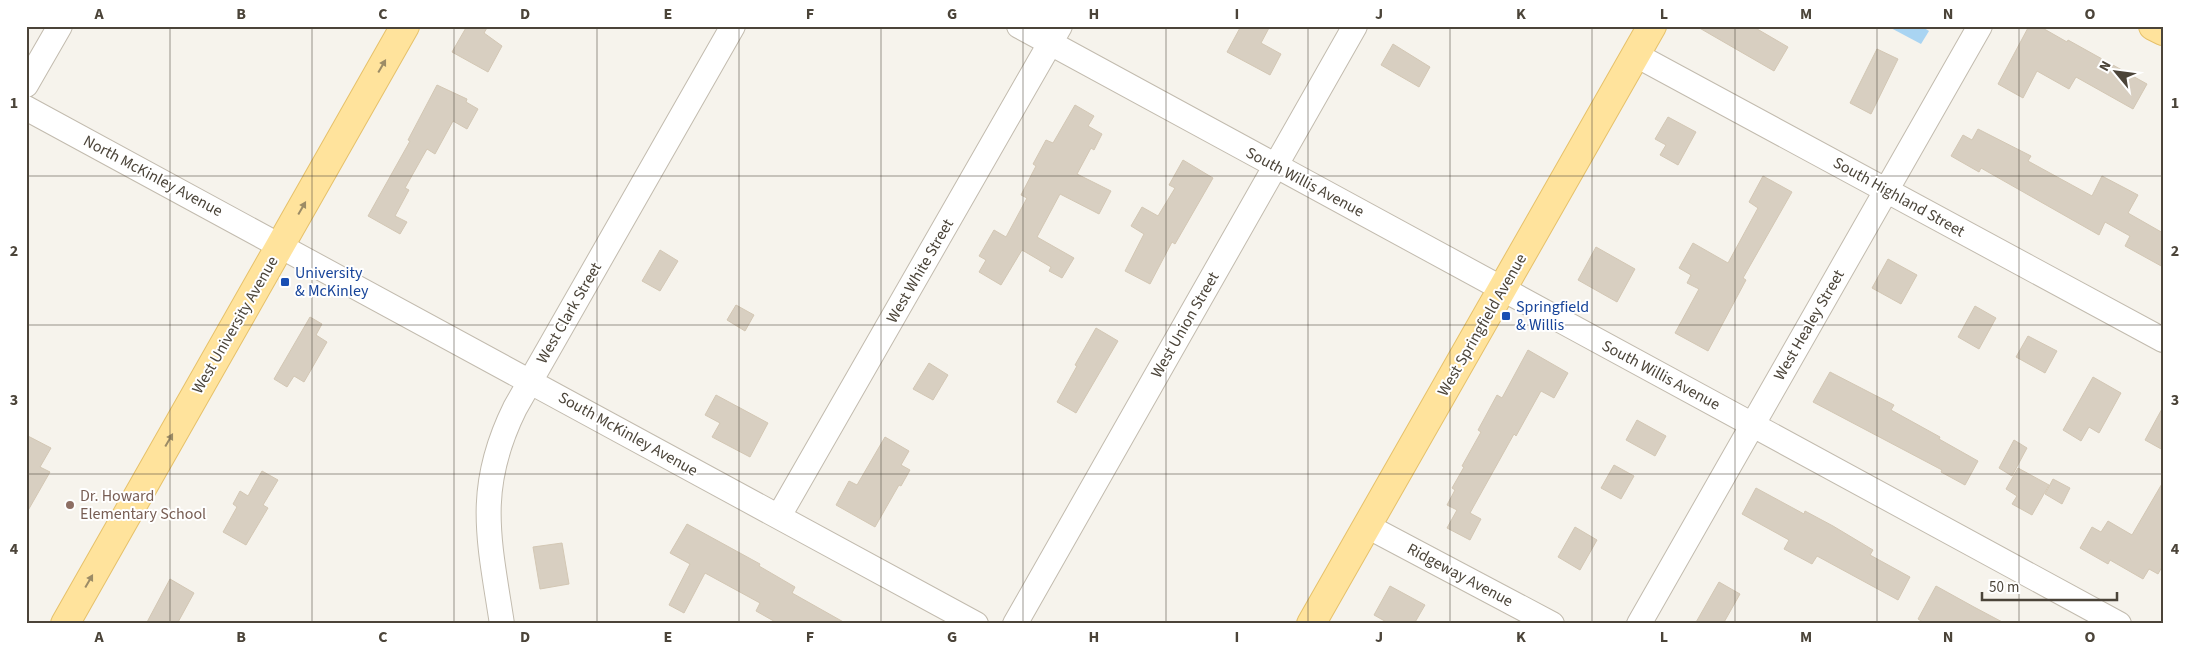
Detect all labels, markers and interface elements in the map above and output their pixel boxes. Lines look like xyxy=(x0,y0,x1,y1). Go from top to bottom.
text: A xyxy=(93,3,104,25)
text: B xyxy=(236,3,246,25)
text: C xyxy=(378,3,388,25)
text: D xyxy=(520,3,530,25)
text: E xyxy=(664,3,672,25)
text: F xyxy=(806,3,814,25)
text: G xyxy=(947,3,957,25)
text: H xyxy=(1089,3,1099,25)
text: I xyxy=(1235,3,1239,25)
text: J xyxy=(1375,3,1383,25)
text: K xyxy=(1516,3,1526,25)
text: L xyxy=(1660,3,1668,25)
text: M xyxy=(1800,3,1812,25)
text: N xyxy=(1943,3,1953,25)
text: O xyxy=(2085,3,2096,25)
north arrow xyxy=(2092,48,2142,98)
text: N xyxy=(2095,57,2117,75)
one-way arrow xyxy=(378,59,386,74)
text: 1 xyxy=(10,92,18,114)
text: 1 xyxy=(2171,92,2179,114)
street label: North McKinley Avenue xyxy=(79,130,227,222)
street label: South Willis Avenue xyxy=(1242,142,1368,223)
street label: South Highland Street xyxy=(1829,152,1969,243)
one-way arrow xyxy=(297,201,306,214)
street label: West White Street xyxy=(881,214,959,327)
text: 2 xyxy=(10,240,18,262)
text: 2 xyxy=(2171,240,2179,262)
street label: West Springfield Avenue xyxy=(1432,250,1532,400)
street label: West University Avenue xyxy=(187,252,283,398)
street label: West Clark Street xyxy=(531,258,607,368)
place label: University & McKinley xyxy=(295,262,369,302)
street label: West Healey Street xyxy=(1768,265,1850,384)
street label: West Union Street xyxy=(1146,267,1225,382)
marker: University & McKinley xyxy=(279,276,291,288)
place label: Springfield & Willis xyxy=(1516,296,1589,336)
marker: Springfield & Willis xyxy=(1500,310,1512,322)
street label: South Willis Avenue xyxy=(1598,335,1724,416)
street label: South McKinley Avenue xyxy=(554,387,702,482)
text: 3 xyxy=(10,389,18,411)
text: 3 xyxy=(2171,389,2179,411)
one-way arrow xyxy=(165,433,174,447)
place label: Dr. Howard Elementary School xyxy=(80,485,206,525)
marker: Dr. Howard Elementary School xyxy=(64,499,76,511)
text: 4 xyxy=(10,538,19,560)
street label: Ridgeway Avenue xyxy=(1403,538,1517,612)
text: 4 xyxy=(2171,538,2180,560)
scale bar xyxy=(1982,570,2116,602)
one-way arrow xyxy=(85,574,93,589)
text: 50 m xyxy=(1989,577,2019,598)
text: A xyxy=(93,626,104,648)
text: B xyxy=(236,626,246,648)
text: C xyxy=(378,626,388,648)
text: D xyxy=(520,626,530,648)
text: E xyxy=(664,626,672,648)
text: F xyxy=(806,626,814,648)
text: G xyxy=(947,626,957,648)
text: H xyxy=(1089,626,1099,648)
text: I xyxy=(1235,626,1239,648)
text: J xyxy=(1375,626,1383,648)
text: K xyxy=(1516,626,1526,648)
text: L xyxy=(1660,626,1668,648)
text: M xyxy=(1800,626,1812,648)
text: N xyxy=(1943,626,1953,648)
text: O xyxy=(2085,626,2096,648)

